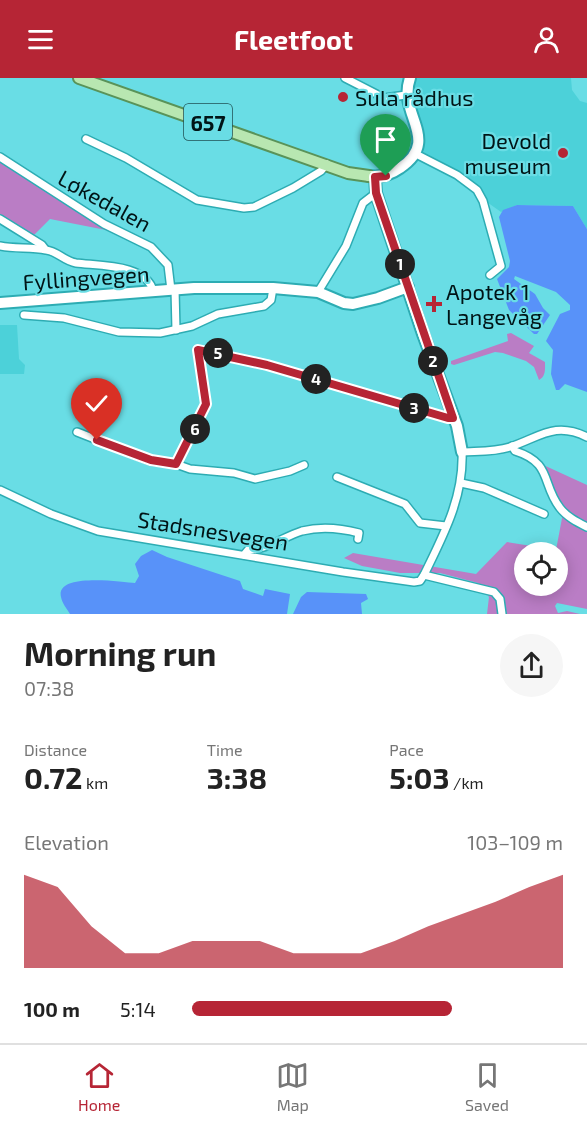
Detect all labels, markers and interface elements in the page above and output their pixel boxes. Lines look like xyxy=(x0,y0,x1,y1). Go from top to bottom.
icon: menu xyxy=(24,23,57,56)
text: Fleetfoot xyxy=(234,23,353,55)
icon: person xyxy=(530,23,563,56)
place label: Sula rådhus xyxy=(355,84,473,110)
marker: Sula rådhus xyxy=(336,90,350,104)
road number: 657 xyxy=(184,104,232,140)
pin xyxy=(360,114,411,176)
icon: arrive xyxy=(369,123,402,156)
place label: Devold museum xyxy=(464,127,551,178)
marker: Devold museum xyxy=(556,146,570,160)
street label: Løkedalen xyxy=(54,164,156,236)
pin: 1 xyxy=(385,249,415,279)
text: 1 xyxy=(397,254,403,273)
street label: Fyllingvegen xyxy=(22,260,150,294)
place label: Apotek 1 Langevåg xyxy=(446,278,542,329)
marker: Apotek 1 Langevåg xyxy=(427,297,441,311)
pin: 5 xyxy=(203,338,233,368)
text: 5 xyxy=(214,343,222,362)
pin: 2 xyxy=(418,346,448,376)
text: 2 xyxy=(428,351,438,370)
pin: 4 xyxy=(301,364,331,394)
text: 4 xyxy=(311,369,321,388)
pin xyxy=(71,378,122,440)
icon: check xyxy=(80,387,113,420)
pin: 3 xyxy=(399,393,429,423)
text: 3 xyxy=(409,398,419,417)
pin: 6 xyxy=(180,414,210,444)
text: 6 xyxy=(190,419,200,438)
street label: Stadsnesvegen xyxy=(136,505,290,555)
map controls xyxy=(514,542,568,596)
button: locate xyxy=(514,542,568,596)
text: Morning run xyxy=(24,633,216,673)
button: share xyxy=(500,634,563,697)
text: 07:38 xyxy=(24,676,74,700)
text: Distance xyxy=(24,740,87,759)
text: Time xyxy=(207,740,243,759)
text: Pace xyxy=(389,740,424,759)
text: 0.72 xyxy=(24,759,83,795)
text: 3:38 xyxy=(207,759,267,795)
text: 5:03 xyxy=(389,759,450,795)
text: km xyxy=(83,773,108,792)
text: /km xyxy=(450,773,484,792)
text: Elevation xyxy=(24,830,109,854)
text: 103–109 m xyxy=(467,830,563,854)
text: 100 m xyxy=(24,997,80,1021)
text: 5:14 xyxy=(120,997,156,1021)
tab: Home xyxy=(78,1059,120,1114)
tab: Map xyxy=(276,1059,309,1114)
tab: Saved xyxy=(465,1059,509,1114)

